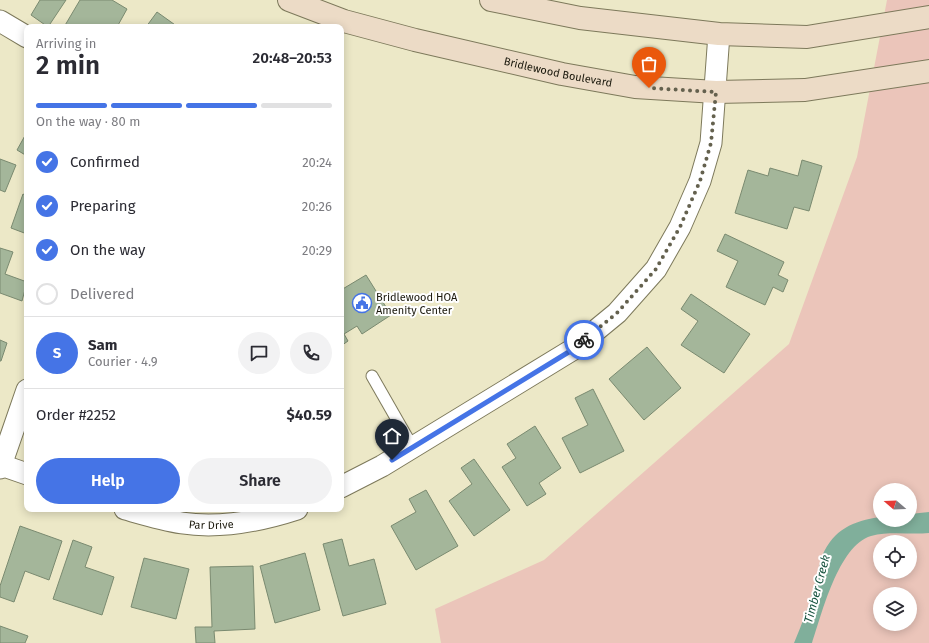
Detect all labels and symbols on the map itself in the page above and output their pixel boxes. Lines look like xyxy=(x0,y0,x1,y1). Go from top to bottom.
pin xyxy=(632,47,666,88)
street label: Bridlewood Boulevard xyxy=(502,55,613,90)
place label: Bridlewood HOA Amenity Center xyxy=(376,291,458,317)
public building icon: Bridlewood HOA Amenity Center xyxy=(351,292,373,314)
courier xyxy=(564,320,604,360)
pin xyxy=(375,419,409,460)
north arrow xyxy=(873,483,917,527)
street label: Par Drive xyxy=(188,518,234,532)
water label: Timber Creek xyxy=(801,553,833,625)

